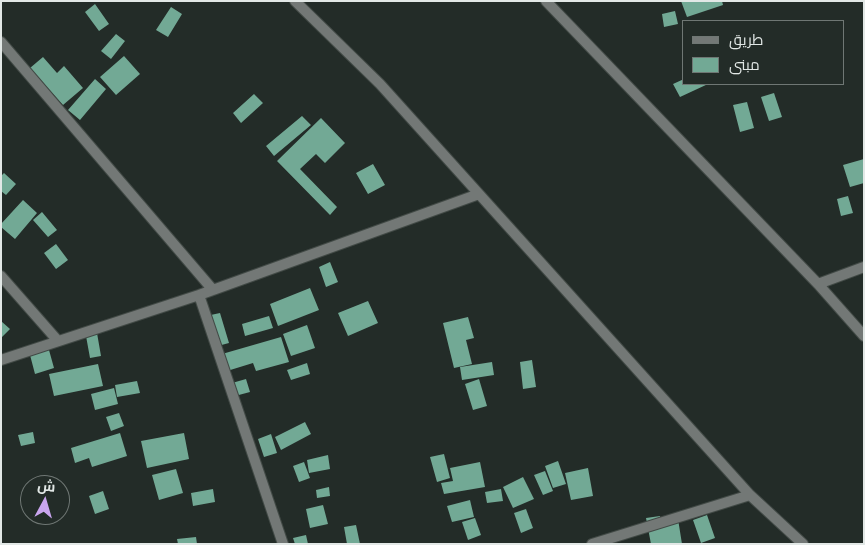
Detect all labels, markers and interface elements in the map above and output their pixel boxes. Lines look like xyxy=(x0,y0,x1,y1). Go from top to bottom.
legend xyxy=(682,20,845,85)
text: طريق xyxy=(729,25,763,54)
text: مبنى xyxy=(729,50,760,79)
text: ش xyxy=(36,472,57,500)
north arrow xyxy=(20,475,70,525)

